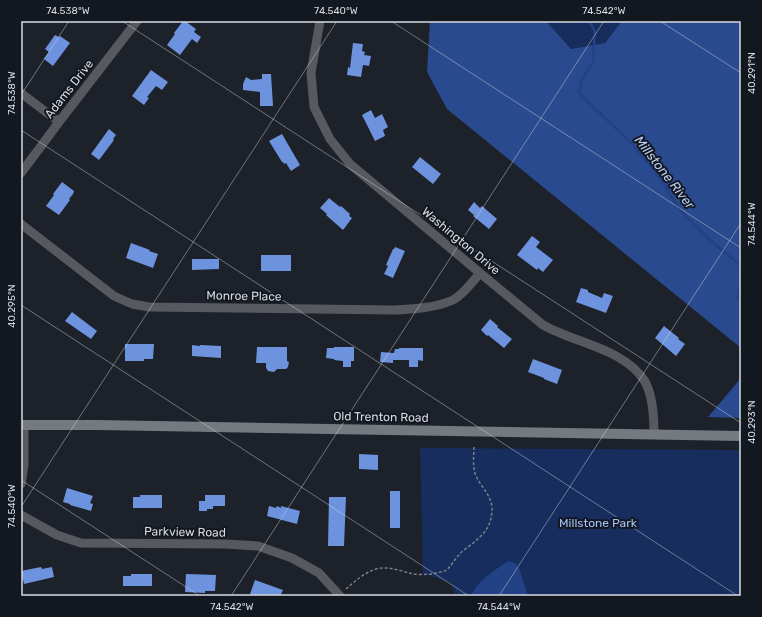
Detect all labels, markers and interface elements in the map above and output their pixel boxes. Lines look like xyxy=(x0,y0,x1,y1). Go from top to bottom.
text: 74.538°W xyxy=(46,5,90,17)
text: 74.540°W xyxy=(314,5,358,17)
text: 74.542°W xyxy=(582,5,626,17)
text: 40.291°N xyxy=(746,52,758,94)
street label: Adams Drive xyxy=(42,57,96,121)
text: 74.538°W xyxy=(6,71,18,115)
water label: Millstone River xyxy=(632,133,698,212)
text: 74.544°W xyxy=(746,202,758,246)
street label: Washington Drive xyxy=(419,204,503,278)
text: 40.295°N xyxy=(6,284,18,328)
street label: Monroe Place xyxy=(206,288,282,304)
text: 40.293°N xyxy=(746,400,758,444)
street label: Old Trenton Road xyxy=(333,409,429,425)
text: 74.540°W xyxy=(6,484,18,528)
park label: Millstone Park xyxy=(559,516,638,530)
street label: Parkview Road xyxy=(144,524,226,540)
text: 74.542°W xyxy=(210,601,254,613)
text: 74.544°W xyxy=(477,601,521,613)

